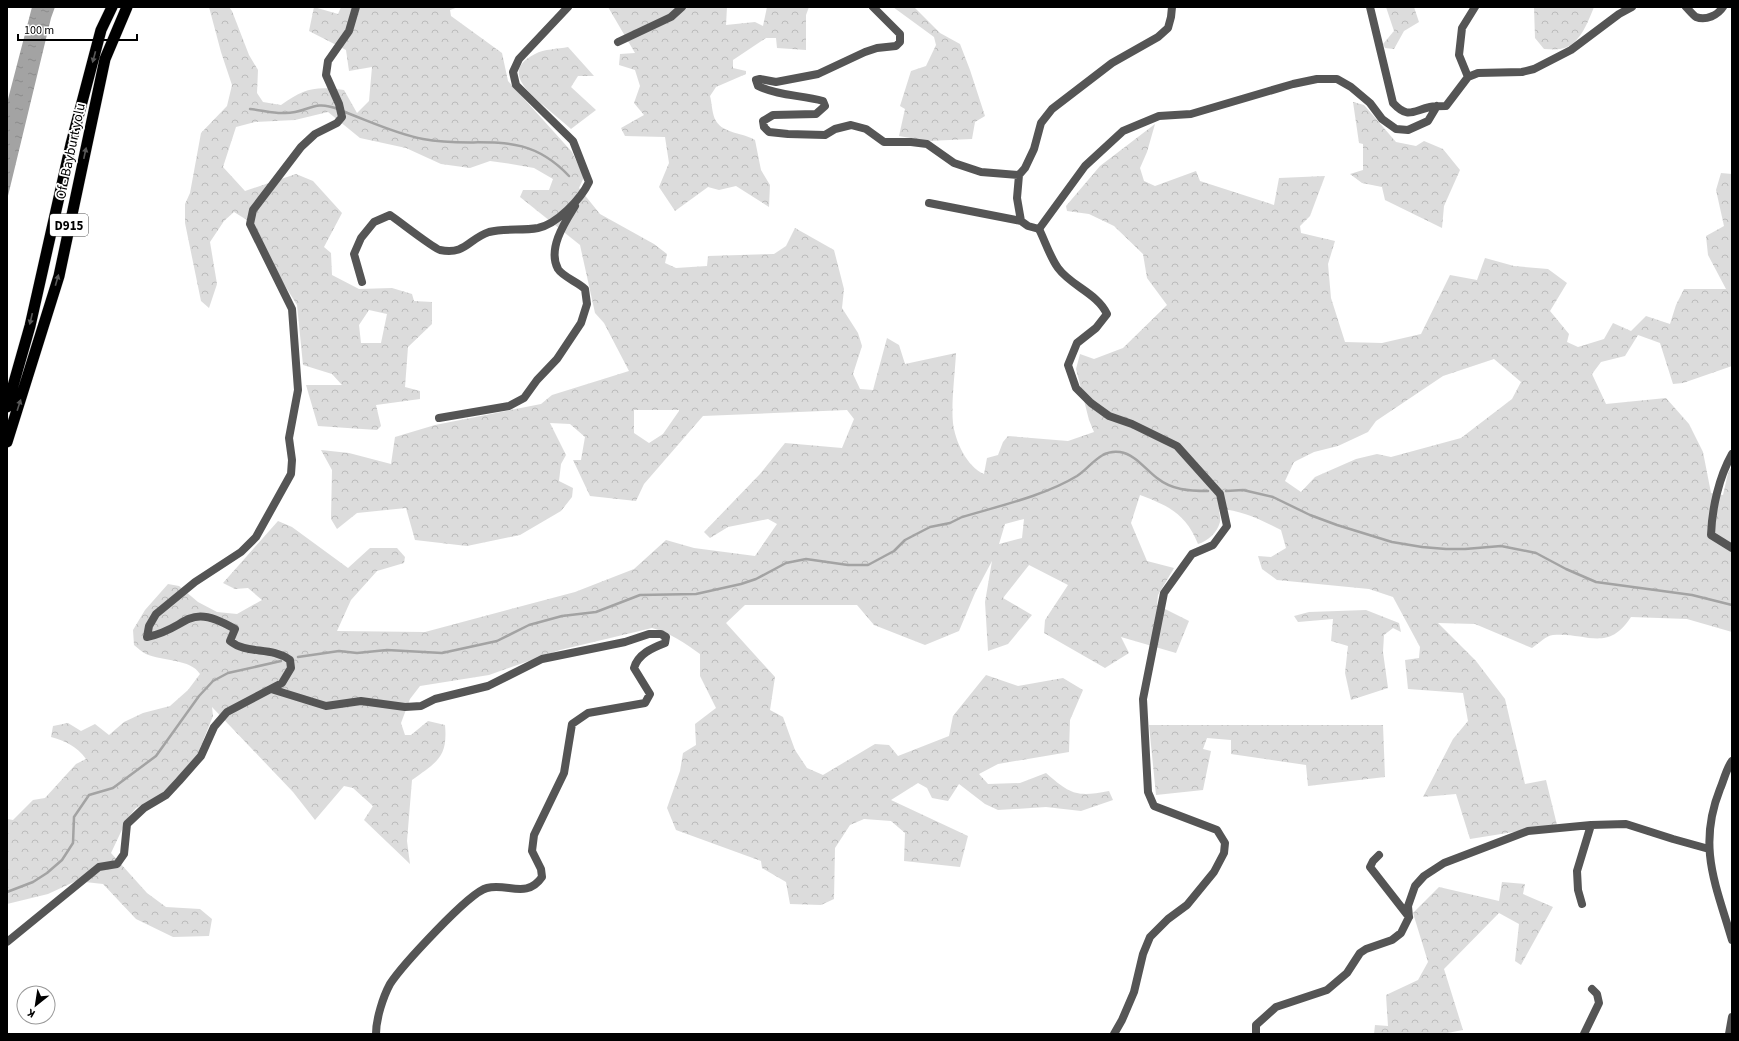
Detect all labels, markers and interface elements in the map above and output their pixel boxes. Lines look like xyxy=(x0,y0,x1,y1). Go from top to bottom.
scale bar xyxy=(18,16,137,42)
text: 100 m xyxy=(24,22,54,39)
one-way arrow xyxy=(91,51,97,63)
street label: Of - Bayburt yolu xyxy=(51,101,91,201)
one-way arrow xyxy=(82,147,88,160)
road number: D915 xyxy=(50,214,88,236)
one-way arrow xyxy=(54,274,60,286)
one-way arrow xyxy=(28,313,34,325)
one-way arrow xyxy=(16,398,22,410)
north arrow xyxy=(16,985,56,1025)
text: K xyxy=(24,1005,38,1021)

